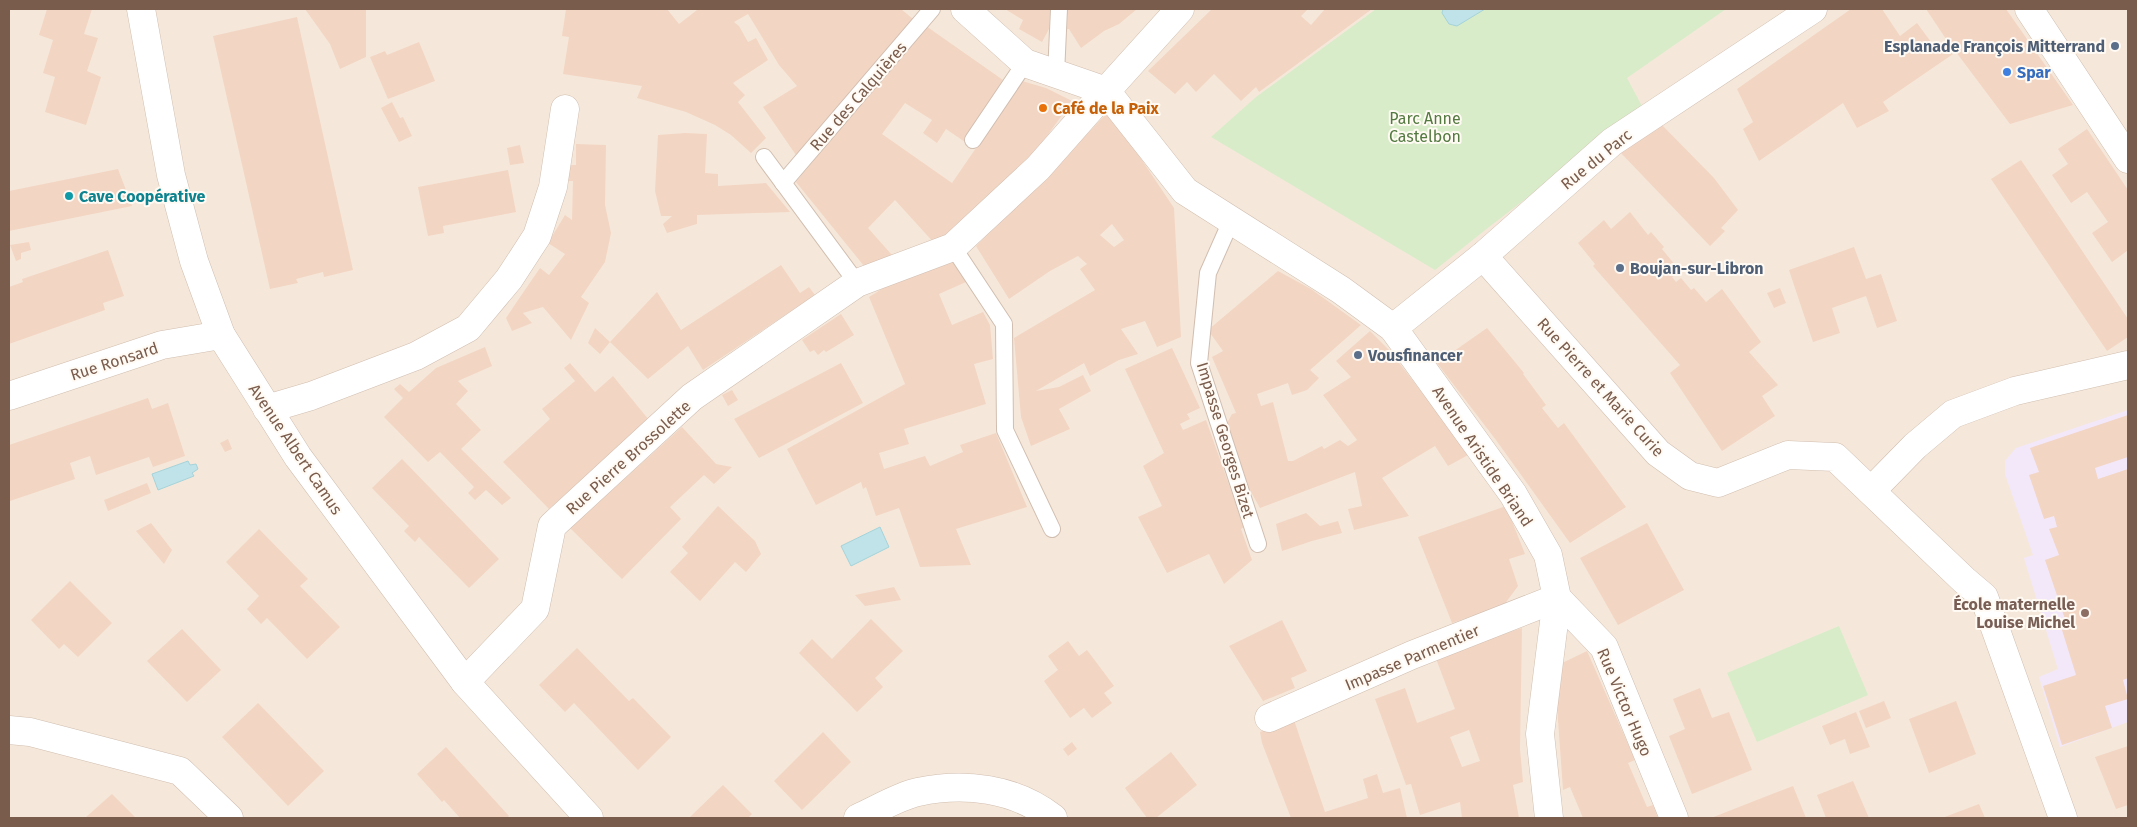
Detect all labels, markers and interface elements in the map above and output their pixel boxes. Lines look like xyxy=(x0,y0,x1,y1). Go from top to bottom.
place label: Esplanade François Mitterrand xyxy=(1884,37,2105,57)
street label: Rue des Calquières xyxy=(806,38,911,155)
marker: Esplanade François Mitterrand xyxy=(2109,40,2121,52)
place label: Spar xyxy=(2017,63,2051,82)
marker: Spar xyxy=(2001,66,2013,78)
place label: Café de la Paix xyxy=(1053,99,1159,118)
marker: Café de la Paix xyxy=(1037,102,1049,114)
park label: Parc Anne Castelbon xyxy=(1389,109,1461,146)
street label: Rue du Parc xyxy=(1557,125,1636,194)
place label: Cave Coopérative xyxy=(79,187,206,206)
marker: Cave Coopérative xyxy=(63,190,75,202)
place label: Boujan-sur-Libron xyxy=(1630,259,1764,278)
marker: Boujan-sur-Libron xyxy=(1614,262,1626,274)
street label: Rue Pierre et Marie Curie xyxy=(1533,314,1668,461)
street label: Rue Ronsard xyxy=(68,338,161,385)
place label: Vousfinancer xyxy=(1367,346,1463,365)
marker: Vousfinancer xyxy=(1352,349,1364,361)
street label: Impasse Georges Bizet xyxy=(1193,360,1258,521)
street label: Avenue Albert Camus xyxy=(245,380,346,518)
street label: Avenue Aristide Briand xyxy=(1428,382,1537,530)
street label: Rue Pierre Brossolette xyxy=(562,396,695,518)
place label: École maternelle Louise Michel xyxy=(1953,594,2075,632)
marker: École maternelle Louise Michel xyxy=(2079,607,2091,619)
street label: Impasse Parmentier xyxy=(1342,620,1483,694)
street label: Rue Victor Hugo xyxy=(1593,645,1656,759)

